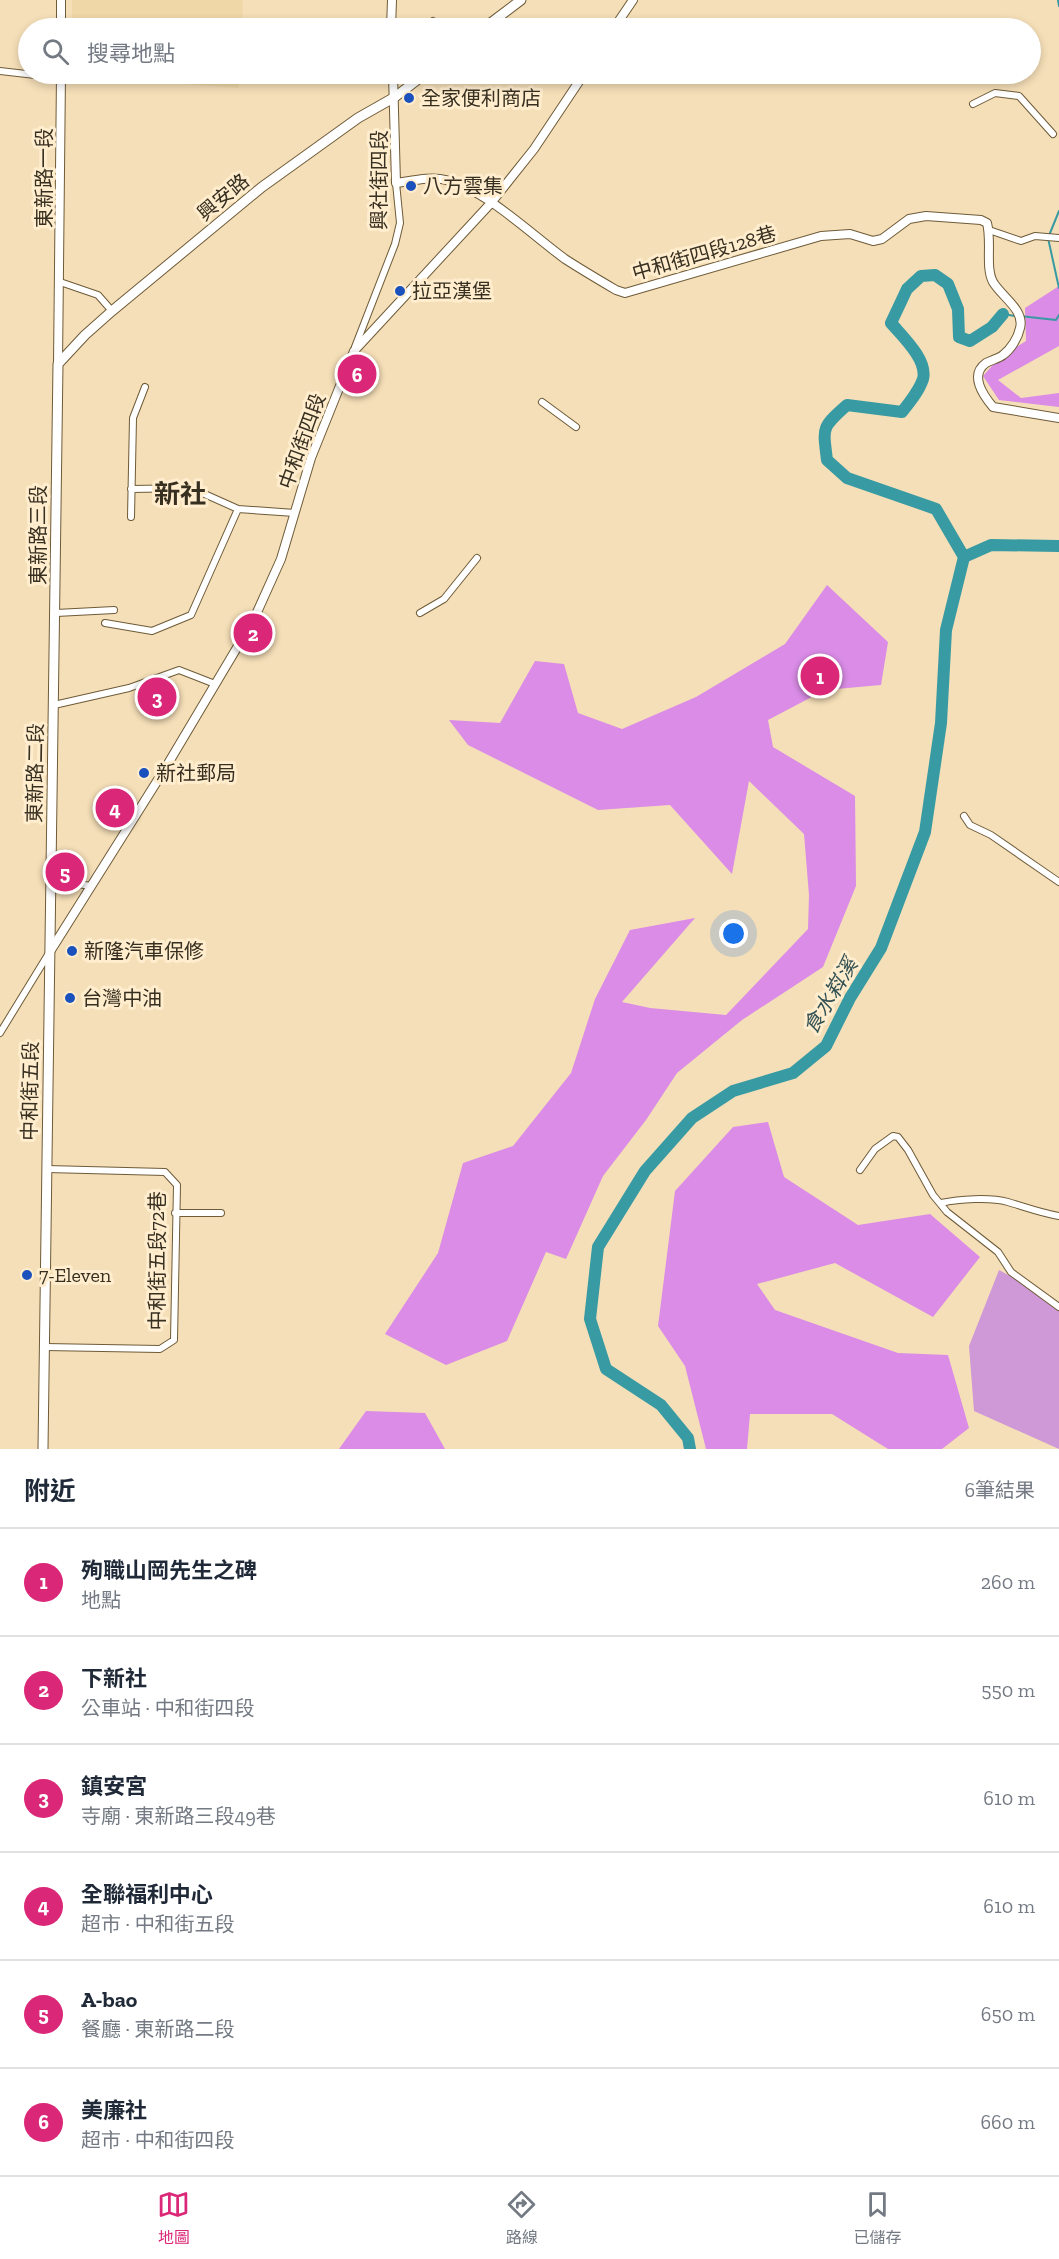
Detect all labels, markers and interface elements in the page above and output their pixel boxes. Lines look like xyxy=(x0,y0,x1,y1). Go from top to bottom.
search box xyxy=(18,18,1041,84)
icon: search xyxy=(39,35,72,68)
text: 搜尋地點 xyxy=(87,40,175,67)
place label: 全家便利商店 xyxy=(421,86,541,110)
marker: 全家便利商店 xyxy=(402,91,416,105)
street label: 東新路一段 xyxy=(32,128,56,228)
street label: 興社街四段 xyxy=(367,130,391,230)
street label: 興安路 xyxy=(192,169,254,225)
place label: 八方雲集 xyxy=(423,174,503,198)
marker: 八方雲集 xyxy=(404,179,418,193)
street label: 中和街四段128巷 xyxy=(629,221,779,285)
place label: 拉亞漢堡 xyxy=(412,279,492,303)
marker: 拉亞漢堡 xyxy=(393,284,407,298)
pin: 6 xyxy=(338,352,376,397)
street label: 中和街四段 xyxy=(274,390,330,492)
district label: 新社 xyxy=(154,478,206,510)
street label: 東新路三段 xyxy=(26,485,50,585)
pin: 2 xyxy=(234,610,272,656)
pin: 1 xyxy=(800,654,840,698)
pin: 3 xyxy=(138,674,176,720)
street label: 東新路二段 xyxy=(22,723,48,823)
place label: 新社郵局 xyxy=(156,761,236,785)
marker: 新社郵局 xyxy=(137,766,151,780)
pin: 4 xyxy=(96,786,134,830)
pin: 5 xyxy=(46,850,84,894)
your location xyxy=(719,919,748,948)
place label: 新隆汽車保修 xyxy=(84,939,204,963)
marker: 新隆汽車保修 xyxy=(65,944,79,958)
water label: 食水嵙溪 xyxy=(798,951,864,1038)
place label: 台灣中油 xyxy=(82,986,162,1010)
marker: 台灣中油 xyxy=(63,991,77,1005)
street label: 中和街五段 xyxy=(17,1041,43,1141)
street label: 中和街五段72巷 xyxy=(145,1191,169,1331)
place label: 7-Eleven xyxy=(39,1263,112,1287)
marker: 7-Eleven xyxy=(20,1268,34,1282)
text: 附近 xyxy=(24,1475,76,1507)
text: 6筆結果 xyxy=(964,1478,1035,1502)
text: 殉職山岡先生之碑 xyxy=(81,1557,257,1584)
text: 1 xyxy=(39,1570,48,1594)
text: 260 m xyxy=(981,1570,1035,1594)
text: 地點 xyxy=(81,1588,121,1612)
text: 下新社 xyxy=(81,1665,147,1692)
text: 2 xyxy=(38,1678,49,1702)
text: 550 m xyxy=(981,1678,1035,1702)
text: 公車站 · 中和街四段 xyxy=(81,1696,254,1720)
text: 鎮安宮 xyxy=(81,1773,147,1800)
text: 3 xyxy=(38,1786,49,1810)
text: 610 m xyxy=(983,1786,1035,1810)
text: 寺廟 · 東新路三段49巷 xyxy=(81,1804,276,1828)
text: 全聯福利中心 xyxy=(81,1881,213,1908)
text: 4 xyxy=(38,1894,49,1918)
text: 610 m xyxy=(983,1894,1035,1918)
text: 超市 · 中和街五段 xyxy=(81,1912,234,1936)
text: A-bao xyxy=(81,1986,137,2013)
text: 5 xyxy=(38,2002,49,2026)
text: 650 m xyxy=(981,2002,1035,2026)
text: 餐廳 · 東新路二段 xyxy=(81,2017,234,2041)
text: 美廉社 xyxy=(81,2097,147,2124)
text: 6 xyxy=(38,2110,49,2134)
text: 660 m xyxy=(980,2110,1035,2134)
text: 超市 · 中和街四段 xyxy=(81,2128,234,2152)
tab: 地圖 xyxy=(157,2188,190,2248)
tab: 路線 xyxy=(505,2188,538,2248)
tab: 已儲存 xyxy=(853,2188,901,2248)

